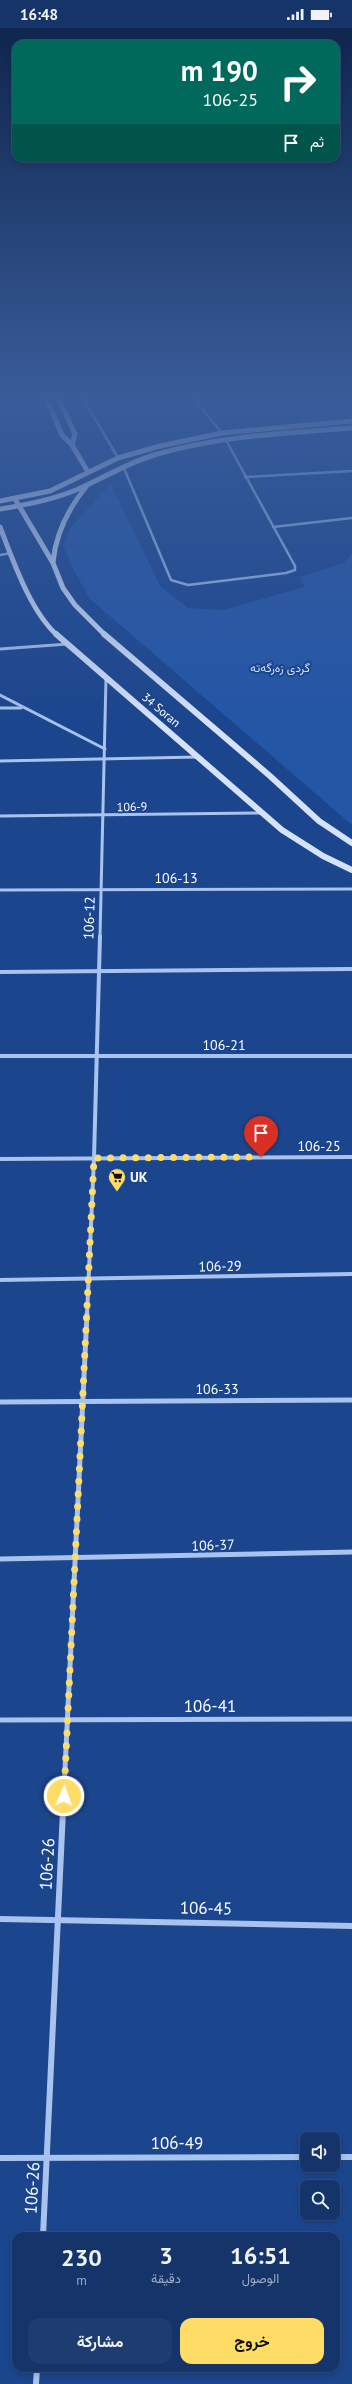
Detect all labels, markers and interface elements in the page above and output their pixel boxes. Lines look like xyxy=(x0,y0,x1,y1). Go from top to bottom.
text: 16:48 xyxy=(20,5,58,24)
text: 190 m xyxy=(181,52,258,89)
icon: right xyxy=(272,56,324,108)
text: 106-25 xyxy=(202,88,258,111)
icon: arrive xyxy=(280,132,302,154)
text: ثم xyxy=(310,132,324,151)
park label: گردی زەرگەتە xyxy=(250,660,310,676)
street label: 34 Soran xyxy=(139,689,184,730)
street label: 106-9 xyxy=(117,799,147,814)
street label: 106-13 xyxy=(154,869,198,887)
street label: 106-12 xyxy=(79,896,99,940)
street label: 106-21 xyxy=(202,1036,246,1054)
pin xyxy=(244,1116,278,1157)
icon: arrive xyxy=(250,1122,272,1144)
street label: 106-25 xyxy=(297,1137,341,1155)
supermarket icon: UK xyxy=(107,1167,127,1192)
place label: UK xyxy=(130,1168,148,1186)
street label: 106-29 xyxy=(198,1257,242,1275)
street label: 106-33 xyxy=(195,1380,239,1398)
street label: 106-37 xyxy=(191,1535,235,1555)
street label: 106-41 xyxy=(184,1695,236,1717)
position arrow xyxy=(43,1775,85,1817)
street label: 106-26 xyxy=(35,1837,59,1891)
street label: 106-45 xyxy=(180,1897,232,1919)
street label: 106-49 xyxy=(151,2132,203,2154)
map controls xyxy=(300,2132,340,2220)
button: sound xyxy=(300,2132,340,2172)
street label: 106-26 xyxy=(20,2161,44,2215)
button: search xyxy=(300,2180,340,2220)
text: 3 xyxy=(159,2240,173,2271)
text: 16:51 xyxy=(230,2240,291,2271)
text: 230 xyxy=(61,2242,102,2273)
text: دقيقة xyxy=(151,2270,181,2287)
text: الوصول xyxy=(242,2270,279,2287)
text: m xyxy=(76,2272,87,2289)
button: مشاركة xyxy=(28,2318,172,2364)
button: خروج xyxy=(180,2318,324,2364)

